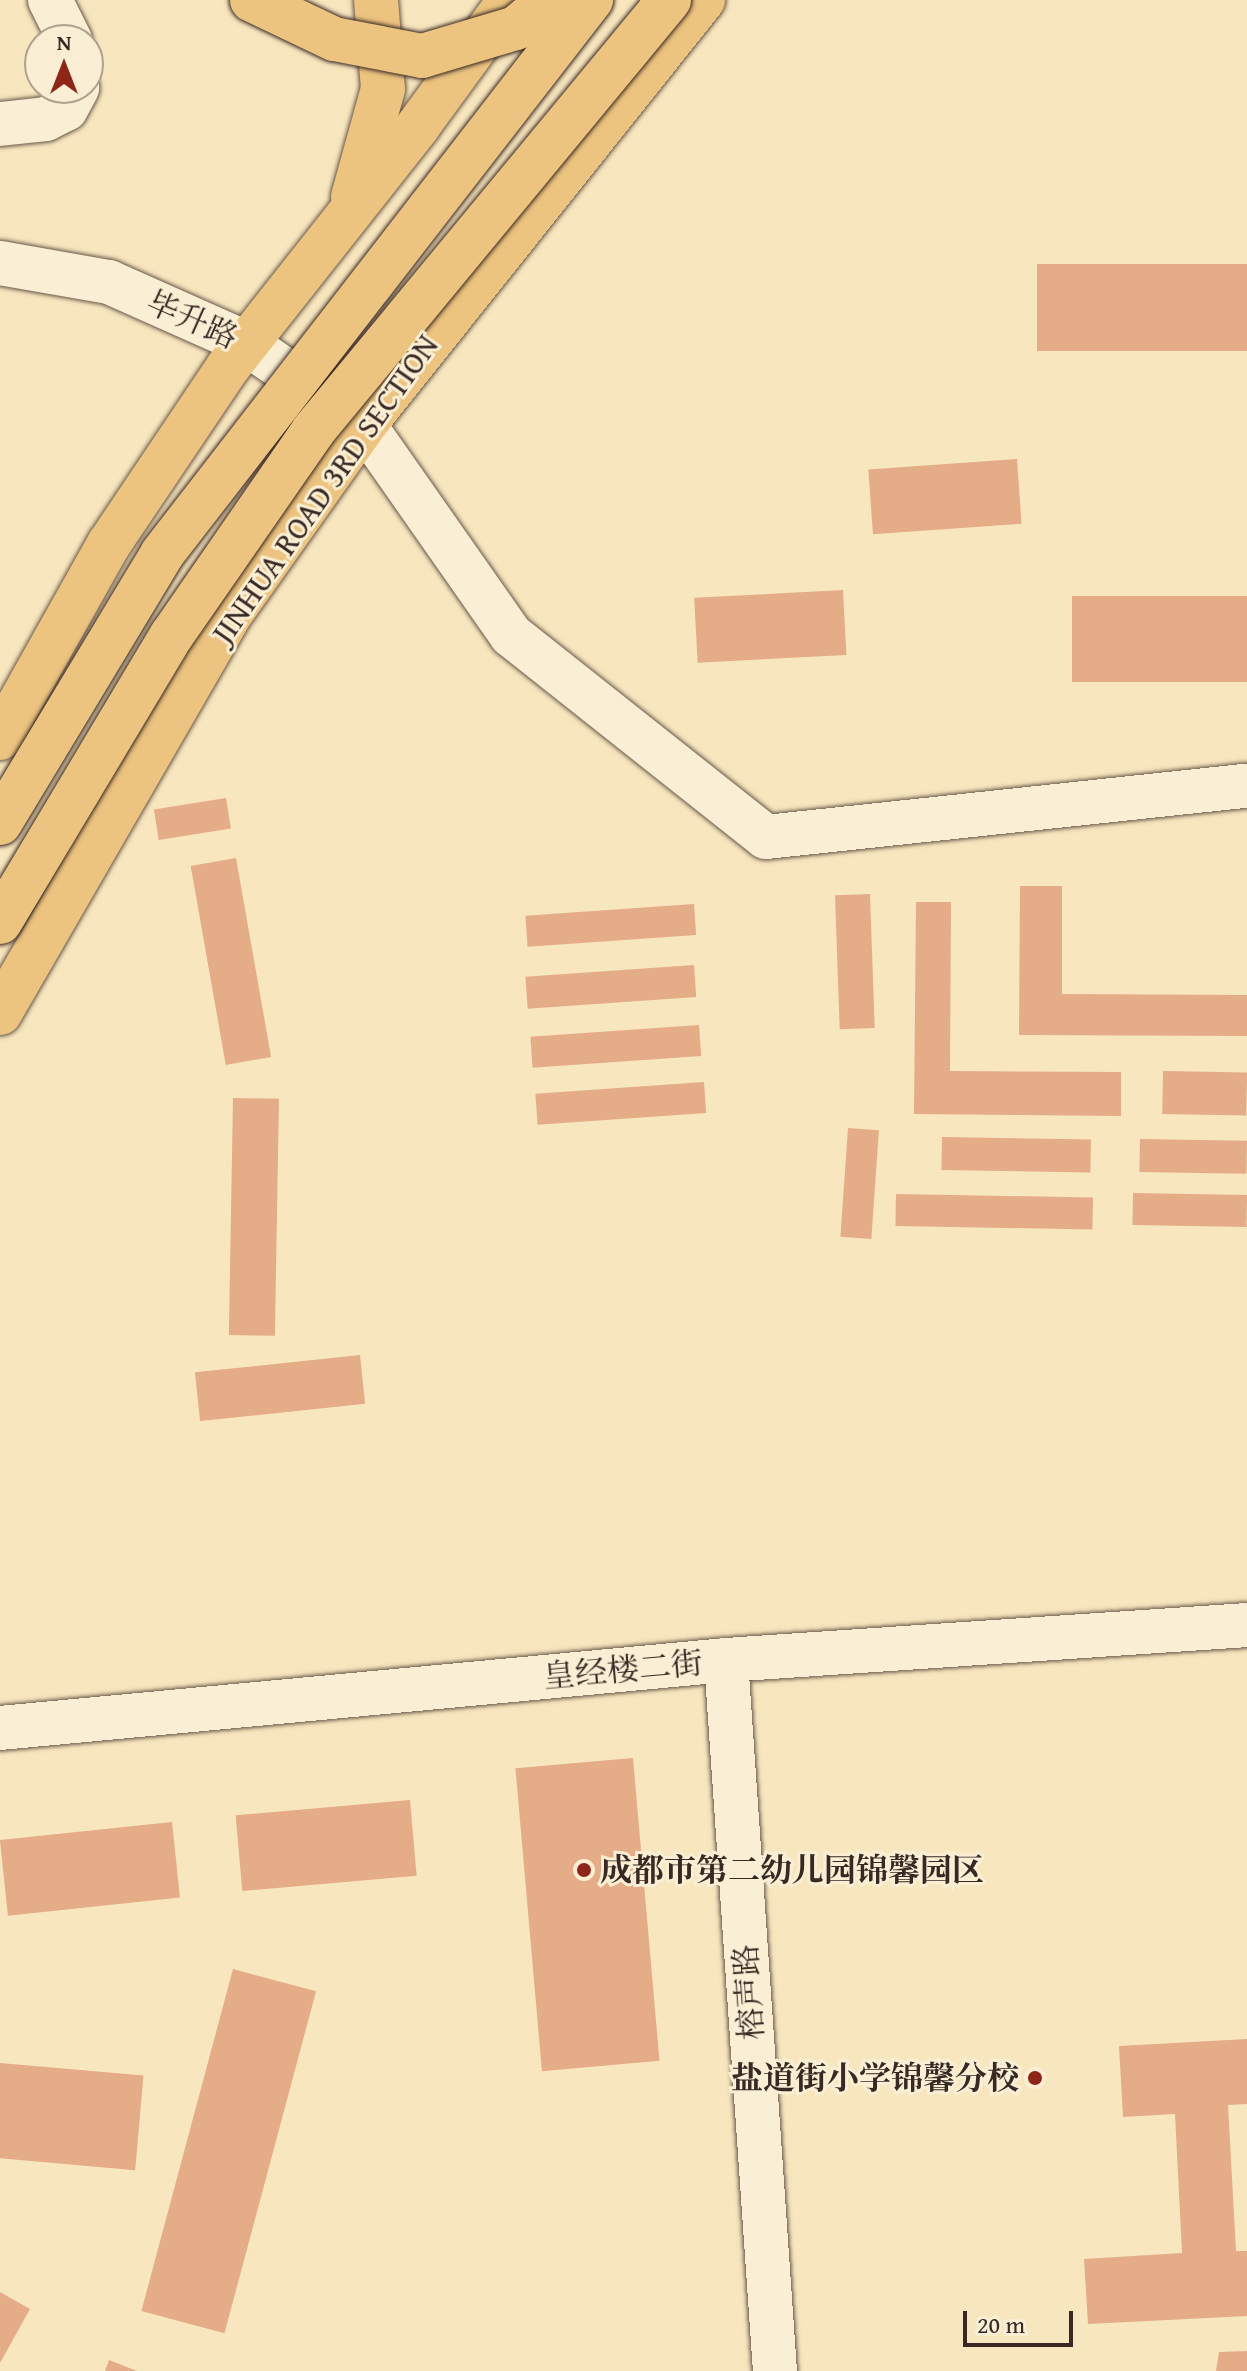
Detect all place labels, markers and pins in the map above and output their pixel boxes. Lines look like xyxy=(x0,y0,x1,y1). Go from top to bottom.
place label: 成都市第二幼儿园锦馨园区 xyxy=(600,1851,984,1889)
marker: 成都市第二幼儿园锦馨园区 xyxy=(575,1861,593,1879)
place label: 盐道街小学锦馨分校 xyxy=(731,2059,1019,2097)
marker: 盐道街小学锦馨分校 xyxy=(1026,2069,1044,2087)

